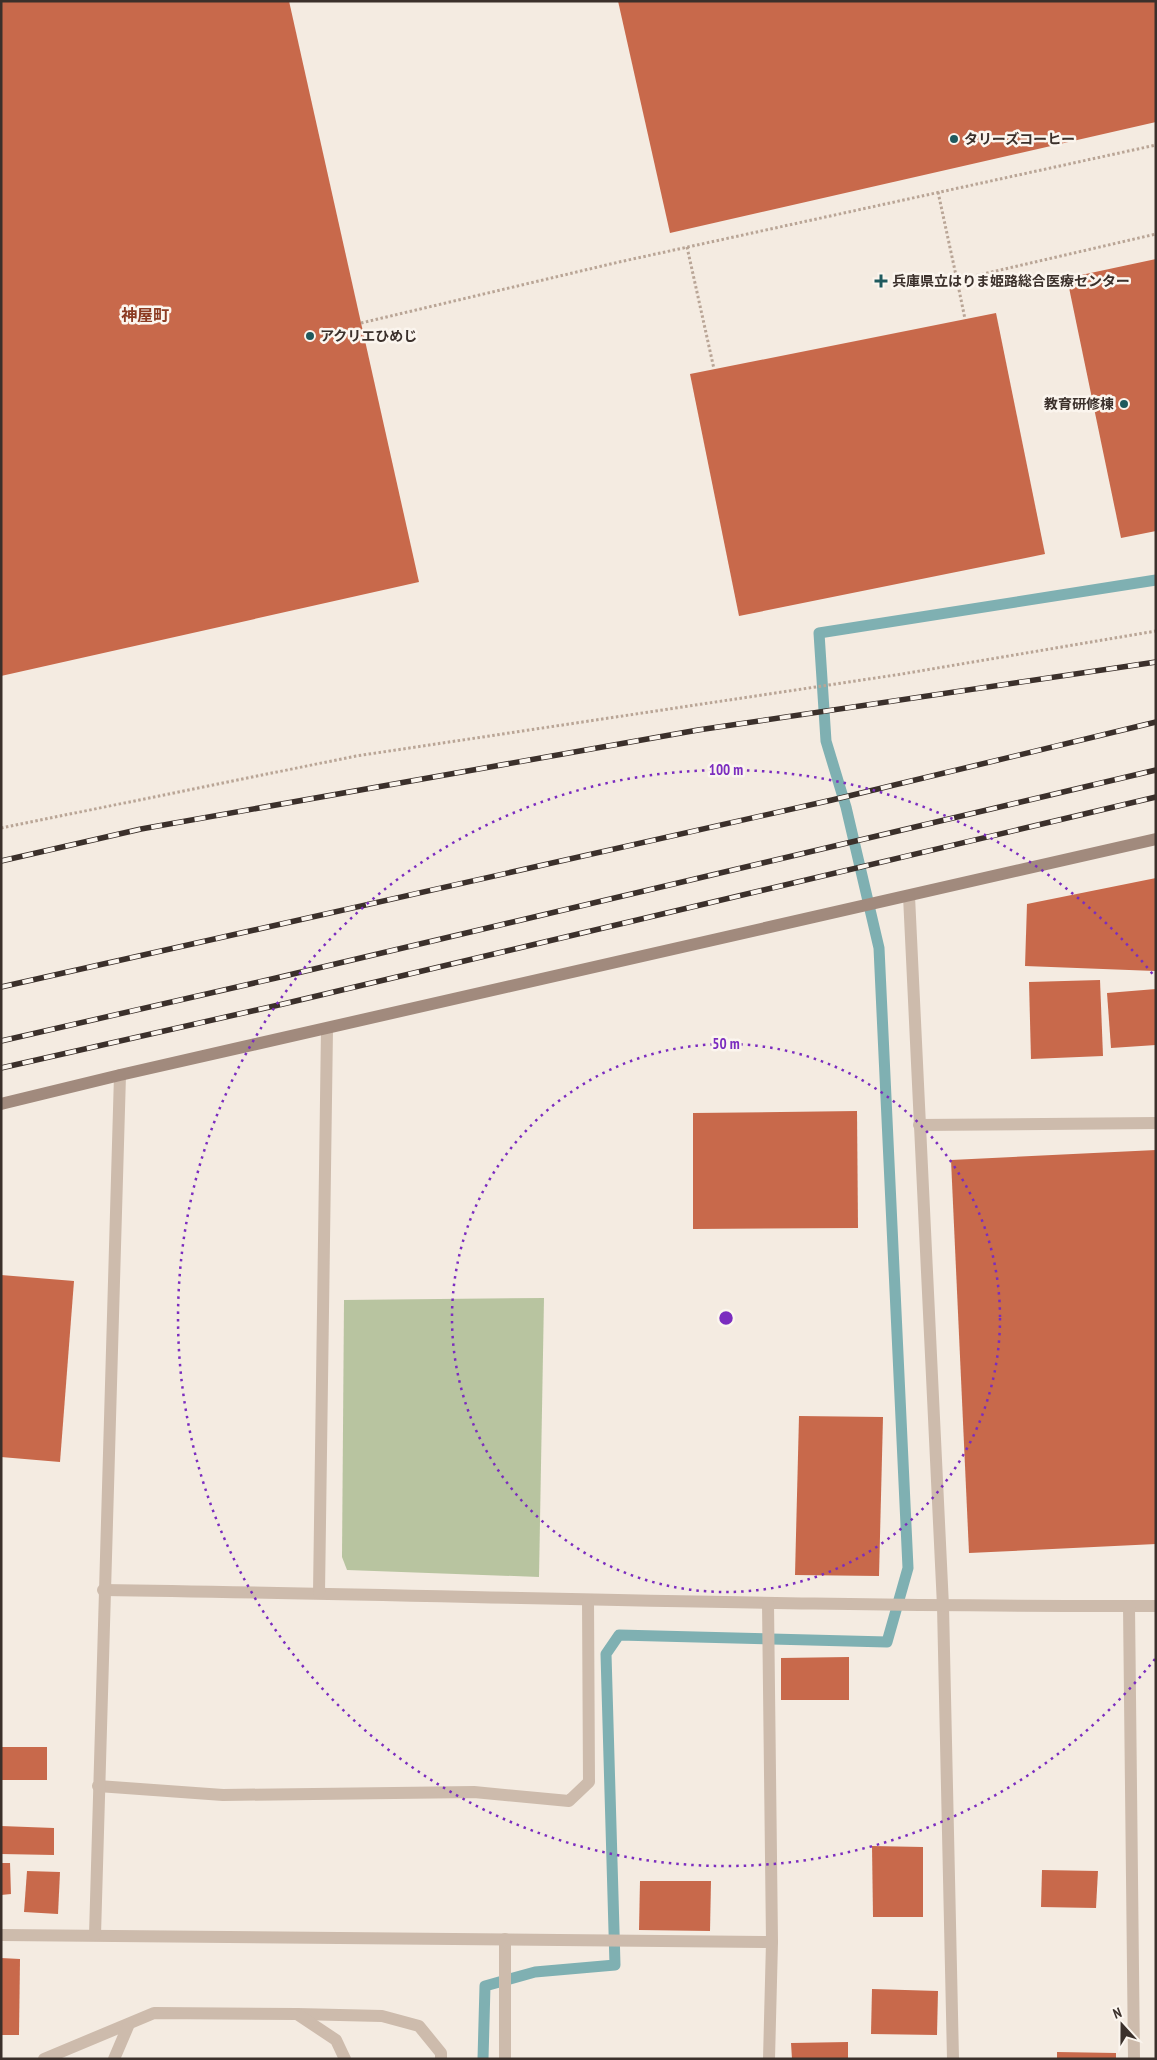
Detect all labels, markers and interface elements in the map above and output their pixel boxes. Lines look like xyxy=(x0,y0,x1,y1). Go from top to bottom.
place label: タリーズコーヒー xyxy=(964,130,1075,148)
marker: タリーズコーヒー xyxy=(948,133,960,145)
place label: 兵庫県立はりま姫路総合医療センター xyxy=(892,272,1130,290)
marker: 兵庫県立はりま姫路総合医療センター xyxy=(874,274,888,288)
district label: 神屋町 xyxy=(121,305,169,325)
place label: アクリエひめじ xyxy=(320,327,417,345)
marker: アクリエひめじ xyxy=(304,330,316,342)
place label: 教育研修棟 xyxy=(1044,395,1114,413)
marker: 教育研修棟 xyxy=(1118,398,1130,410)
text: 100 m xyxy=(709,760,743,779)
text: 50 m xyxy=(712,1034,740,1053)
centre of rings xyxy=(717,1309,735,1327)
north arrow xyxy=(1097,2000,1147,2050)
text: N xyxy=(1111,2003,1124,2023)

